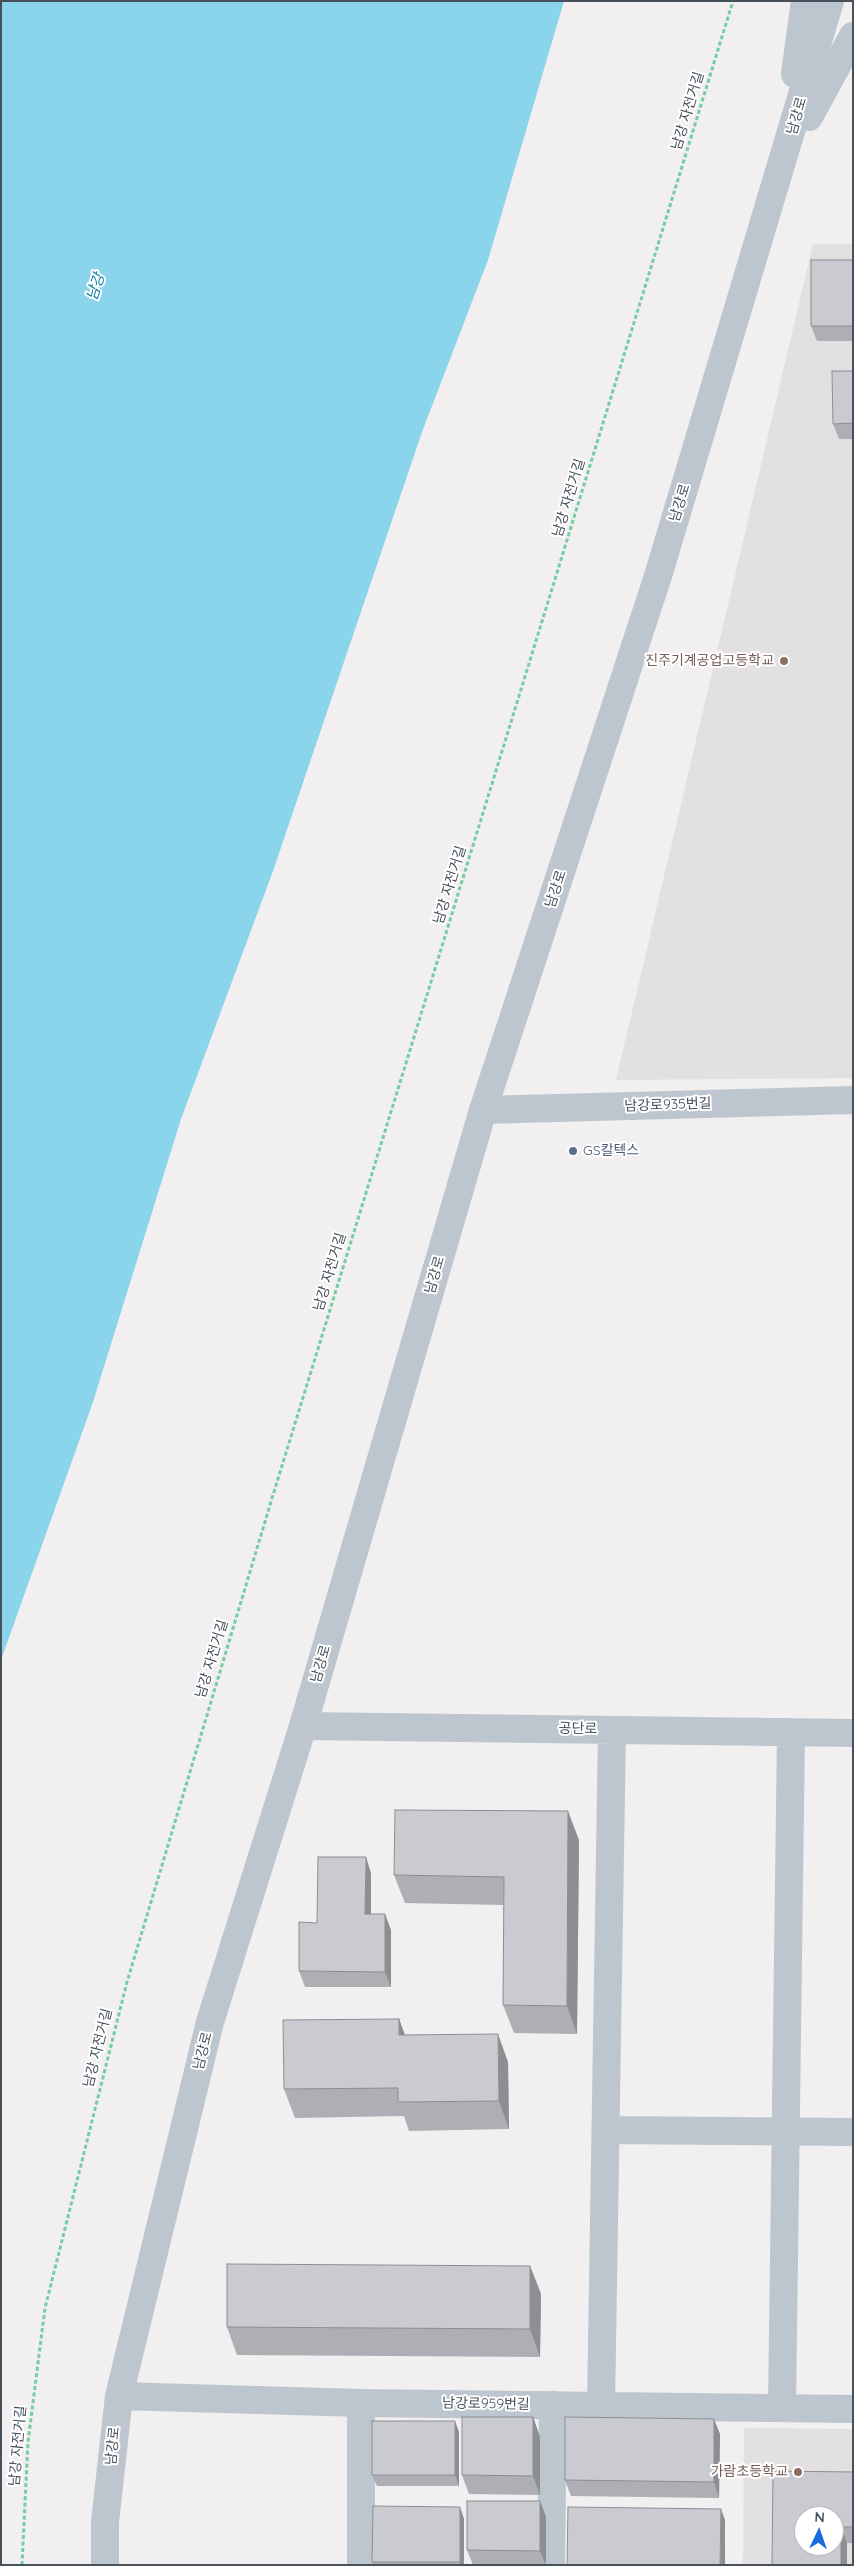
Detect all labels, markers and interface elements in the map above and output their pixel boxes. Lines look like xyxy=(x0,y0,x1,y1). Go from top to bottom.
street label: 남강 자전거길 xyxy=(668,70,708,152)
street label: 남강로 xyxy=(784,95,810,137)
water label: 남강 xyxy=(83,271,109,303)
street label: 남강 자전거길 xyxy=(549,457,589,539)
street label: 남강로 xyxy=(666,482,694,524)
place label: 진주기계공업고등학교 xyxy=(645,653,774,669)
marker: 진주기계공업고등학교 xyxy=(778,655,790,667)
street label: 남강 자전거길 xyxy=(430,844,470,926)
street label: 남강로 xyxy=(542,868,570,910)
street label: 남강로935번길 xyxy=(624,1095,712,1115)
place label: GS칼텍스 xyxy=(583,1143,639,1159)
marker: GS칼텍스 xyxy=(567,1145,579,1157)
street label: 남강 자전거길 xyxy=(310,1231,350,1313)
street label: 남강로 xyxy=(422,1254,448,1296)
street label: 남강 자전거길 xyxy=(192,1618,232,1700)
street label: 남강로 xyxy=(308,1643,334,1685)
street label: 공단로 xyxy=(559,1720,597,1738)
street label: 남강 자전거길 xyxy=(80,2007,116,2089)
street label: 남강로 xyxy=(190,2030,216,2072)
street label: 남강로959번길 xyxy=(442,2395,530,2413)
street label: 남강 자전거길 xyxy=(6,2405,30,2487)
street label: 남강로 xyxy=(103,2426,123,2466)
place label: 가람초등학교 xyxy=(711,2464,788,2480)
marker: 가람초등학교 xyxy=(792,2466,804,2478)
north arrow xyxy=(794,2506,844,2556)
text: N xyxy=(814,2508,825,2526)

